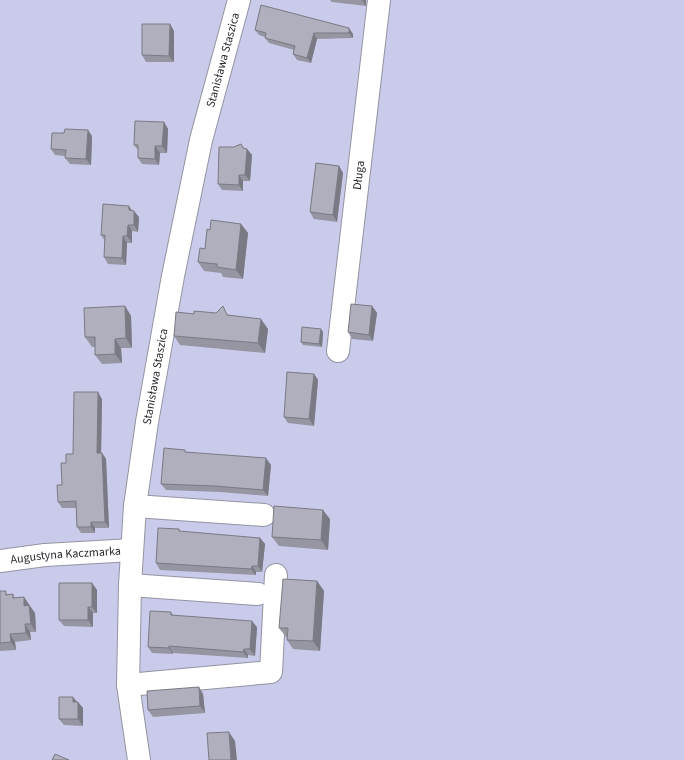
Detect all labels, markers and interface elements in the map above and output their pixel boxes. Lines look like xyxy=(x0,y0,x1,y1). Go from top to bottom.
street label: Stanisława Staszica xyxy=(202,11,244,109)
street label: Długa xyxy=(348,160,369,191)
street label: Stanisława Staszica xyxy=(138,327,172,426)
street label: Augustyna Kaczmarka xyxy=(9,542,121,568)

